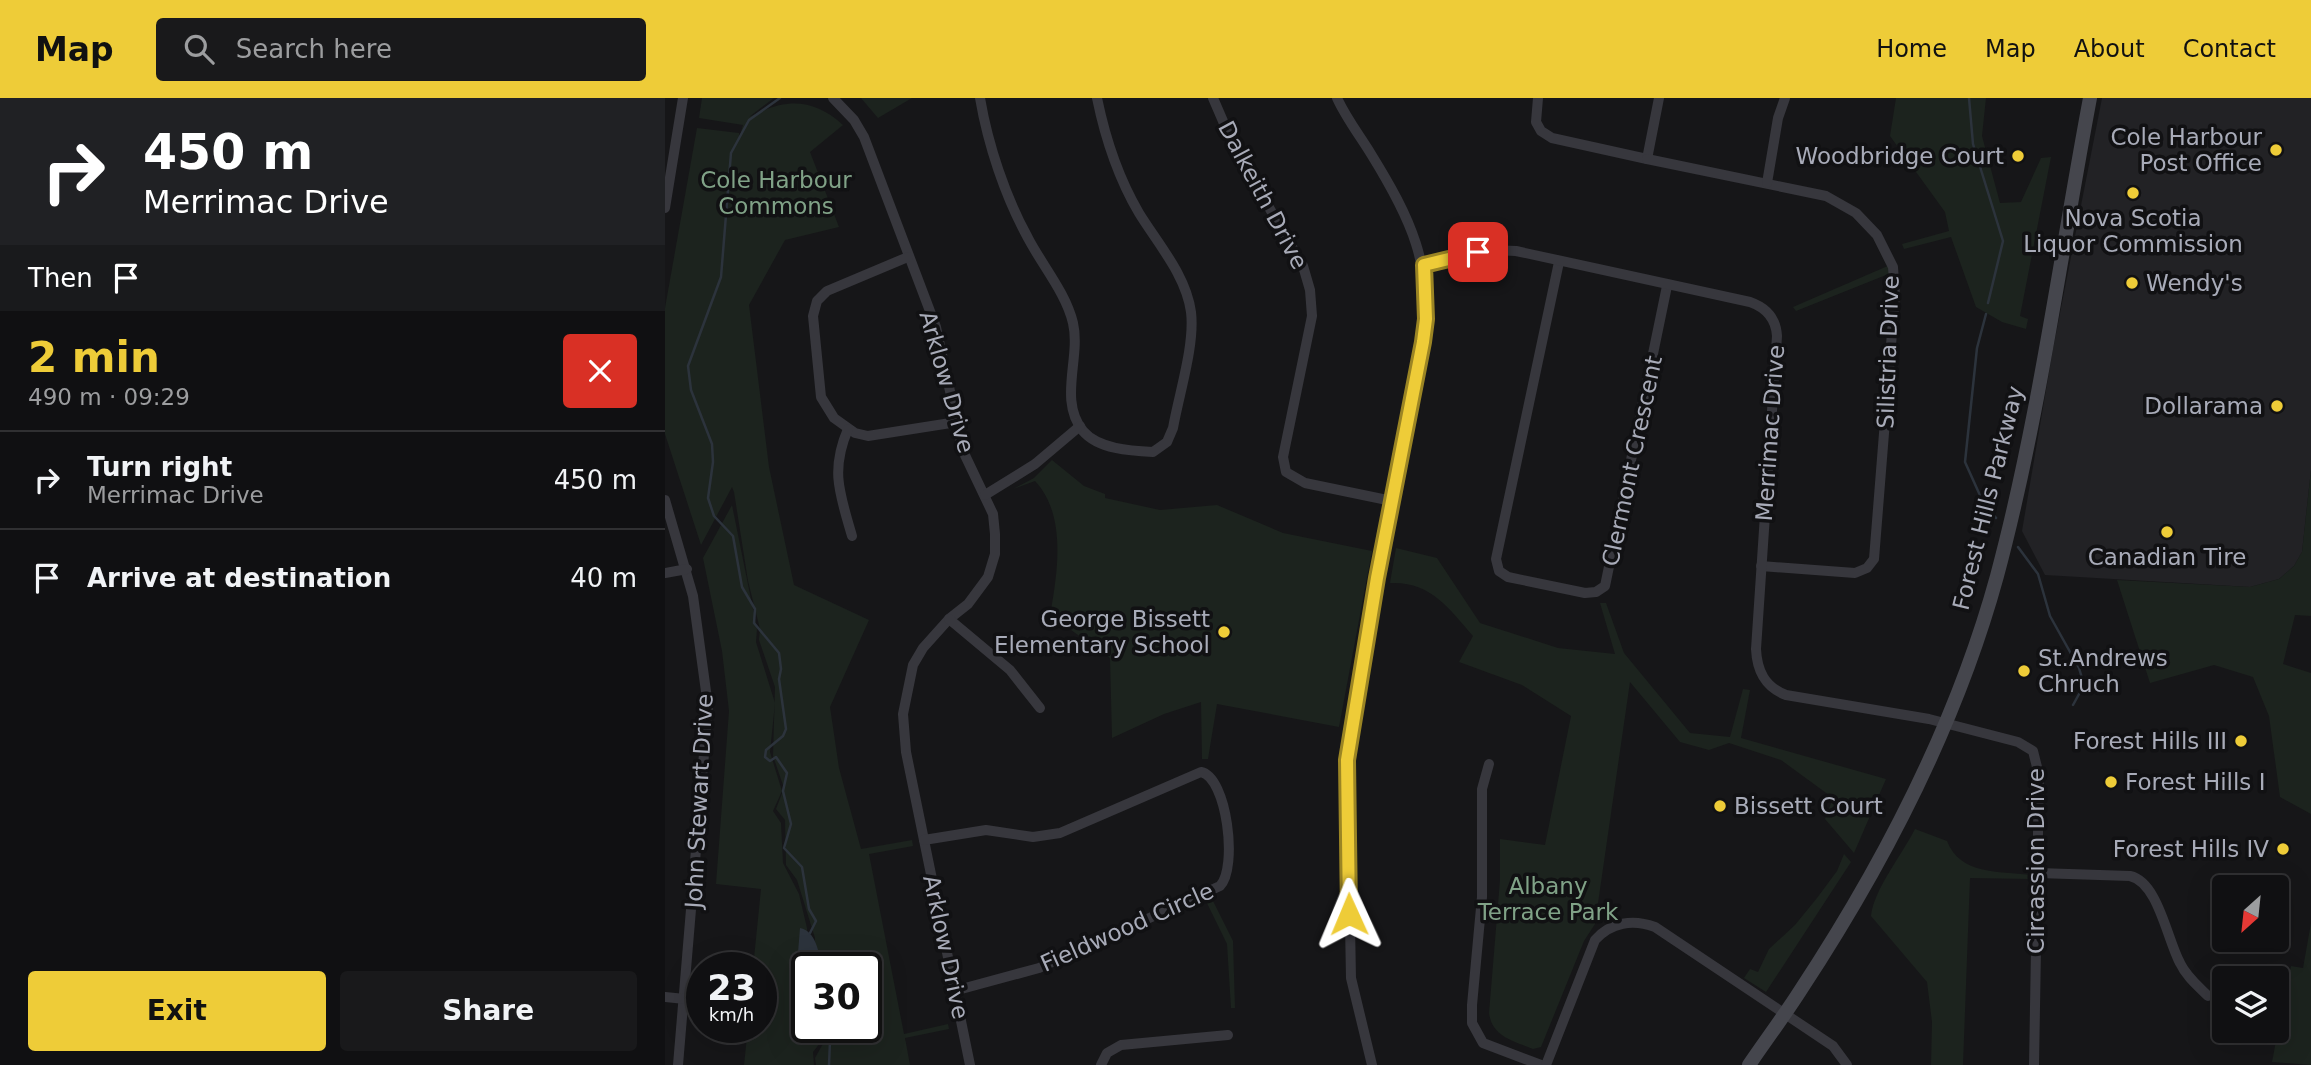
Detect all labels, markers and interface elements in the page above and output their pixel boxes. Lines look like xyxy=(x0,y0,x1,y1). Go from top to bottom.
search box xyxy=(156,18,646,81)
text: Map xyxy=(35,30,114,69)
icon: search xyxy=(180,30,218,68)
text: Search here xyxy=(236,34,392,64)
text: Home xyxy=(1876,35,1947,63)
text: Map xyxy=(1985,35,2036,63)
text: About xyxy=(2074,35,2145,63)
text: Contact xyxy=(2183,35,2276,63)
street label: Dalkeith Drive xyxy=(1213,117,1313,273)
text: 450 m xyxy=(143,124,313,181)
place label: Cole Harbour Post Office xyxy=(2110,124,2263,176)
icon: right xyxy=(28,126,119,217)
marker: Cole Harbour Post Office xyxy=(2268,142,2284,158)
place label: Woodbridge Court xyxy=(1796,143,2004,169)
marker: Woodbridge Court xyxy=(2010,148,2026,164)
park label: Cole Harbour Commons xyxy=(700,167,852,219)
text: Merrimac Drive xyxy=(143,183,389,221)
marker: Nova Scotia Liquor Commission xyxy=(2125,185,2141,201)
place label: Nova Scotia Liquor Commission xyxy=(2023,205,2243,257)
pin xyxy=(1448,222,1508,282)
icon: arrive xyxy=(1459,233,1497,271)
icon: arrive xyxy=(107,259,145,297)
text: Then xyxy=(28,263,93,293)
place label: Wendy's xyxy=(2146,270,2243,296)
street label: Silistria Drive xyxy=(1872,275,1904,429)
marker: Wendy's xyxy=(2124,275,2140,291)
street label: Arklow Drive xyxy=(914,308,980,456)
text: 2 min xyxy=(28,333,160,382)
button: close xyxy=(563,334,637,408)
street label: Merrimac Drive xyxy=(1751,344,1789,522)
street label: Clermont Crescent xyxy=(1597,353,1667,569)
street label: Forest Hills Parkway xyxy=(1948,383,2028,613)
text: 490 m · 09:29 xyxy=(28,384,190,410)
place label: Dollarama xyxy=(2144,393,2263,419)
marker: Dollarama xyxy=(2269,398,2285,414)
text: Turn right xyxy=(87,452,232,482)
icon: right xyxy=(28,461,66,499)
text: 450 m xyxy=(554,465,637,495)
text: Merrimac Drive xyxy=(87,482,264,508)
marker: Canadian Tire xyxy=(2159,524,2175,540)
place label: Canadian Tire xyxy=(2088,544,2246,570)
icon: arrive xyxy=(28,559,66,597)
text: Arrive at destination xyxy=(87,563,391,593)
text: 40 m xyxy=(570,563,637,593)
place label: George Bissett Elementary School xyxy=(994,606,1210,658)
marker: George Bissett Elementary School xyxy=(1216,624,1232,640)
place label: St.Andrews Chruch xyxy=(2038,645,2168,697)
marker: St.Andrews Chruch xyxy=(2016,663,2032,679)
street label: John Stewart Drive xyxy=(680,693,718,911)
place label: Forest Hills III xyxy=(2073,728,2227,754)
marker: Forest Hills III xyxy=(2233,733,2249,749)
street label: Circassion Drive xyxy=(2023,768,2049,954)
place label: Forest Hills I xyxy=(2125,769,2265,795)
marker: Forest Hills I xyxy=(2103,774,2119,790)
place label: Bissett Court xyxy=(1734,793,1883,819)
marker: Bissett Court xyxy=(1712,798,1728,814)
place label: Forest Hills IV xyxy=(2113,836,2269,862)
marker: Forest Hills IV xyxy=(2275,841,2291,857)
street label: Arklow Drive xyxy=(918,873,974,1021)
park label: Albany Terrace Park xyxy=(1477,873,1619,925)
north arrow xyxy=(2212,875,2289,952)
map controls xyxy=(2212,875,2289,1043)
street label: Fieldwood Circle xyxy=(1037,877,1217,977)
position arrow xyxy=(1312,877,1386,951)
speed limit sign: 30 xyxy=(791,952,882,1043)
button: layers xyxy=(2212,966,2289,1043)
text: 23 xyxy=(707,968,756,1008)
button: Exit xyxy=(28,971,326,1051)
button: Share xyxy=(340,971,637,1051)
text: km/h xyxy=(709,1004,754,1025)

